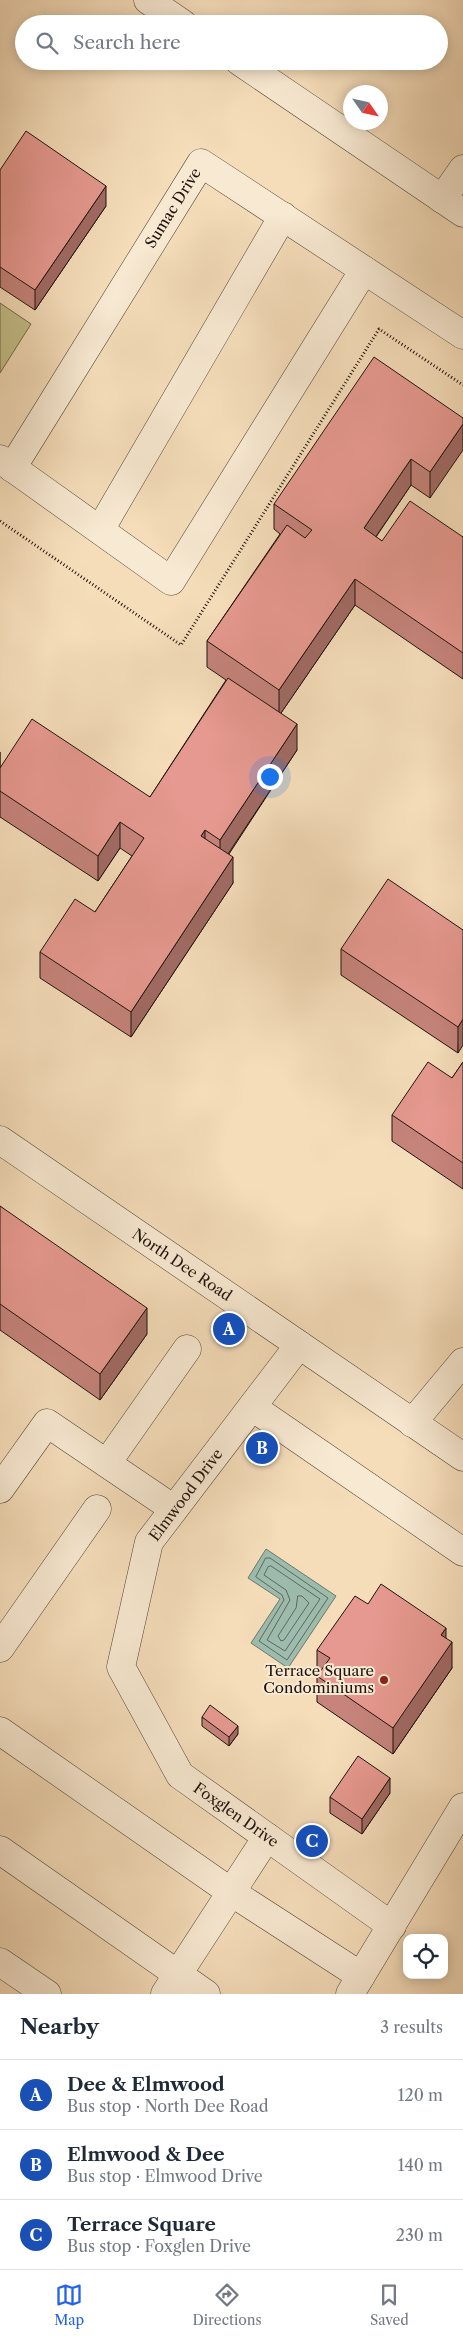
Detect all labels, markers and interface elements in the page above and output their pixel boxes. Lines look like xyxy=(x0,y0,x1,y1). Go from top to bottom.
search box xyxy=(15,15,448,70)
icon: search xyxy=(33,29,61,57)
text: Search here xyxy=(73,31,181,54)
north arrow xyxy=(343,85,388,130)
street label: Sumac Drive xyxy=(140,164,205,251)
your location xyxy=(257,764,283,790)
street label: North Dee Road xyxy=(129,1224,236,1305)
pin: A xyxy=(213,1310,245,1348)
pin: B xyxy=(246,1429,278,1467)
street label: Elmwood Drive xyxy=(145,1445,227,1545)
place label: Terrace Square Condominiums xyxy=(263,1661,374,1697)
marker: Terrace Square Condominiums xyxy=(378,1674,390,1686)
street label: Foxglen Drive xyxy=(190,1778,283,1851)
pin: C xyxy=(296,1822,328,1860)
map controls xyxy=(403,1934,448,1979)
button: locate xyxy=(403,1934,448,1979)
text: Nearby xyxy=(20,2014,99,2039)
text: 3 results xyxy=(380,2017,443,2037)
text: Dee & Elmwood xyxy=(67,2073,225,2096)
text: A xyxy=(30,2085,42,2105)
text: 120 m xyxy=(398,2085,443,2105)
text: Bus stop · North Dee Road xyxy=(67,2096,269,2116)
text: Elmwood & Dee xyxy=(67,2143,225,2166)
text: B xyxy=(30,2155,42,2175)
text: 140 m xyxy=(398,2155,443,2175)
text: Bus stop · Elmwood Drive xyxy=(67,2166,263,2186)
text: Terrace Square xyxy=(67,2213,216,2236)
text: C xyxy=(30,2225,42,2245)
text: 230 m xyxy=(396,2225,443,2245)
text: Bus stop · Foxglen Drive xyxy=(67,2236,251,2256)
tab: Map xyxy=(54,2281,84,2329)
tab: Directions xyxy=(192,2281,262,2329)
tab: Saved xyxy=(370,2281,409,2329)

